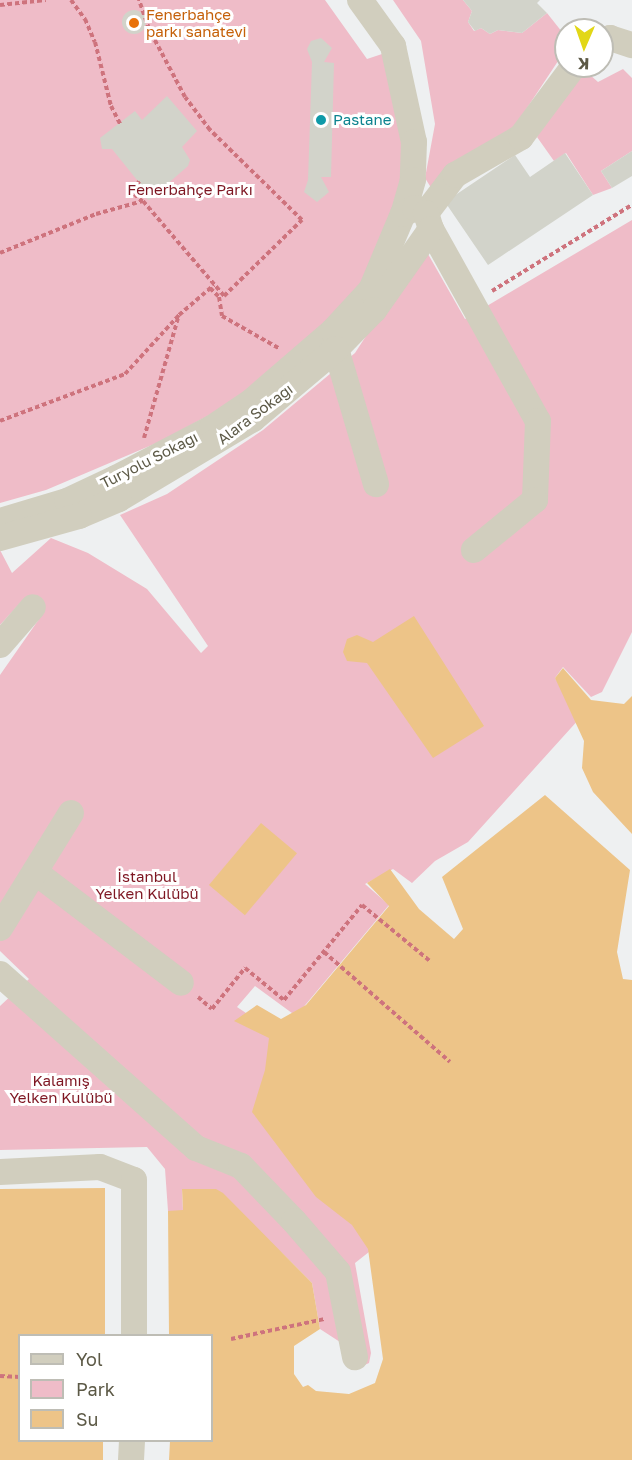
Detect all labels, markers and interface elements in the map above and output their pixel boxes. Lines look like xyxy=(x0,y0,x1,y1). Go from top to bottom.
place label: Fenerbahçe parkı sanatevi xyxy=(146,5,247,40)
marker: Fenerbahçe parkı sanatevi xyxy=(127,16,141,30)
north arrow xyxy=(554,18,614,78)
text: K xyxy=(577,54,590,74)
place label: Pastane xyxy=(333,111,391,129)
marker: Pastane xyxy=(314,113,328,127)
park label: Fenerbahçe Parkı xyxy=(127,181,253,199)
street label: Alara Sokağı xyxy=(214,380,296,448)
street label: Turyolu Sokağı xyxy=(97,428,201,492)
park label: İstanbul Yelken Kulübü xyxy=(95,867,199,902)
park label: Kalamış Yelken Kulübü xyxy=(9,1071,113,1106)
legend xyxy=(18,1334,213,1442)
text: Yol xyxy=(76,1348,103,1370)
text: Park xyxy=(76,1378,115,1400)
text: Su xyxy=(76,1408,98,1430)

